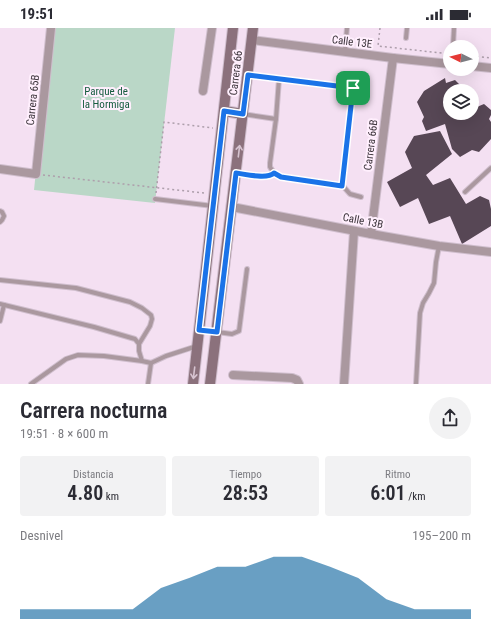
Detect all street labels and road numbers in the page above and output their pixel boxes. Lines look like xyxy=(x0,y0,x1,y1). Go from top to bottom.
street label: Calle 13E xyxy=(331,33,373,51)
street label: Carrera 66 xyxy=(227,50,245,96)
street label: Carrera 65B xyxy=(24,74,42,126)
street label: Carrera 66B xyxy=(361,119,381,171)
street label: Calle 13B xyxy=(342,211,384,231)

